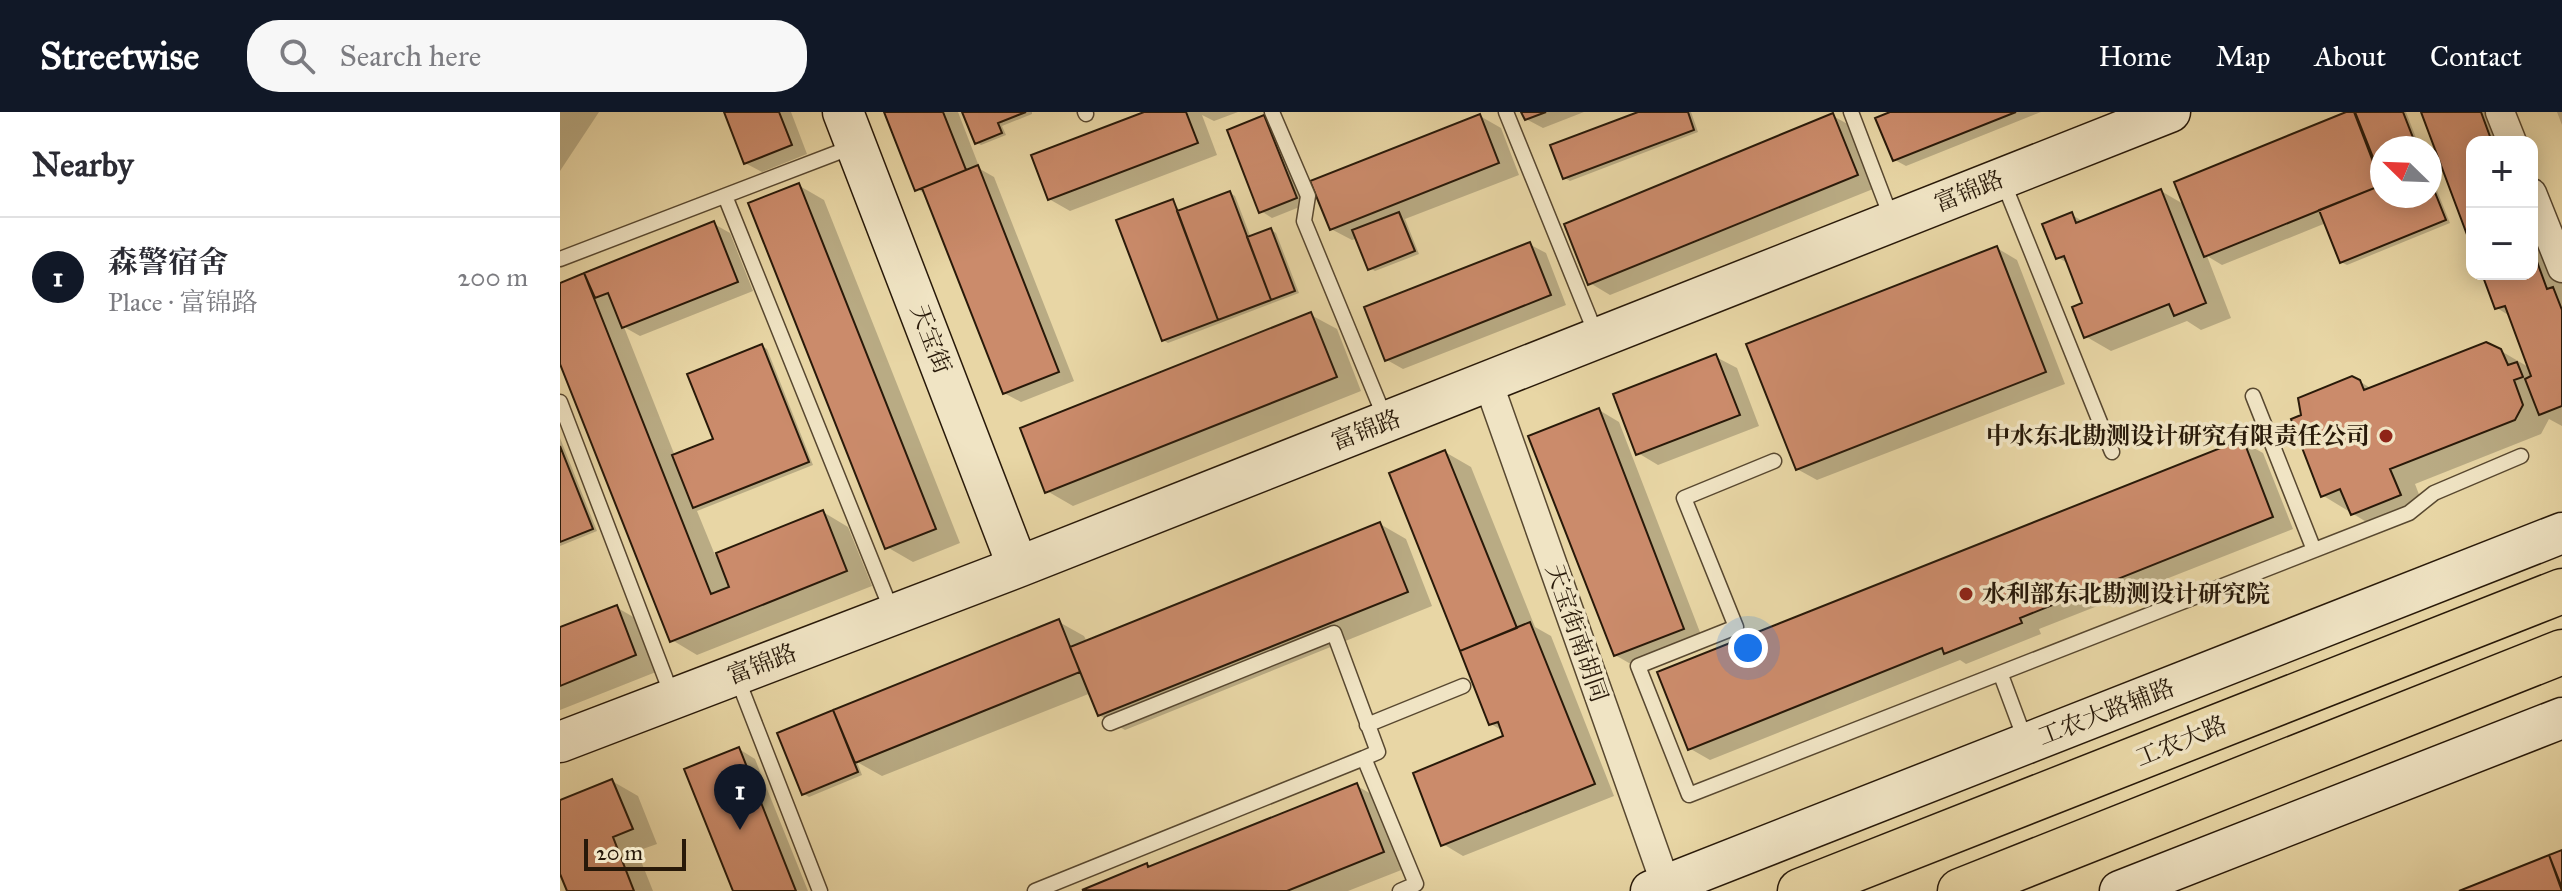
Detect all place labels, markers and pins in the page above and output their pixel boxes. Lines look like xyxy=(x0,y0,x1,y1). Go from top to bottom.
place label: 中水东北勘测设计研究有限责任公司 xyxy=(1986,421,2370,451)
marker: 中水东北勘测设计研究有限责任公司 xyxy=(2377,427,2395,445)
place label: 水利部东北勘测设计研究院 xyxy=(1982,579,2270,609)
marker: 水利部东北勘测设计研究院 xyxy=(1957,585,1975,603)
pin: 1 xyxy=(714,764,766,830)

